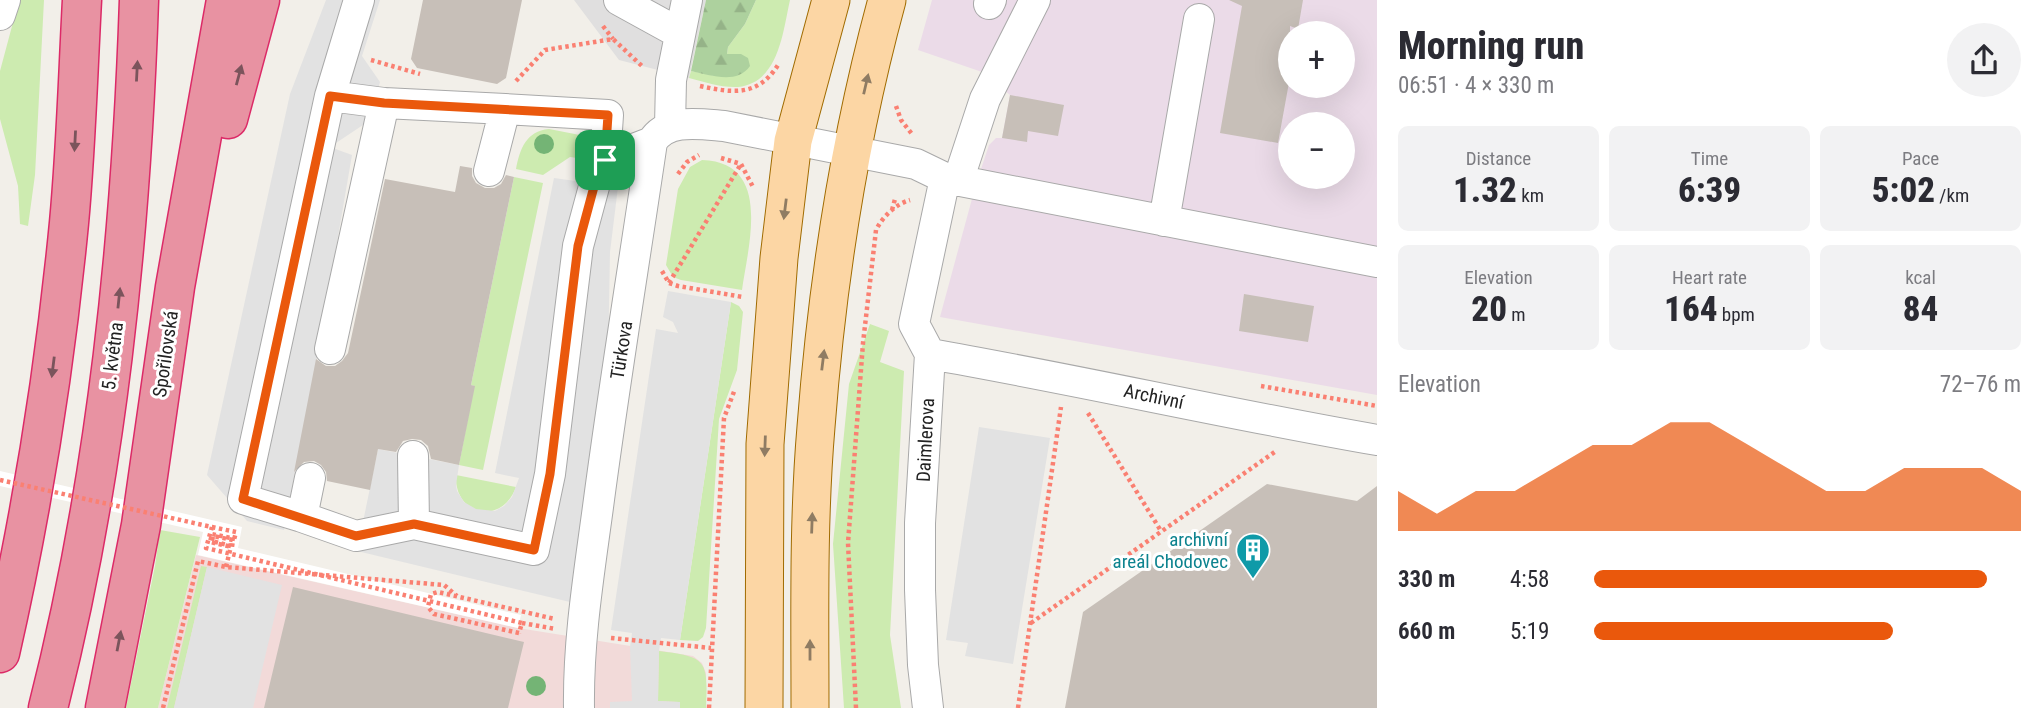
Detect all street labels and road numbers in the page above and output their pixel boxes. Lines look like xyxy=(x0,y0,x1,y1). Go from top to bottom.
street label: Spořilovská xyxy=(148,309,183,399)
street label: Türkova xyxy=(606,319,637,381)
street label: 5. května xyxy=(97,321,128,391)
street label: Archivní xyxy=(1122,379,1187,414)
street label: Daimlerova xyxy=(912,397,939,483)

